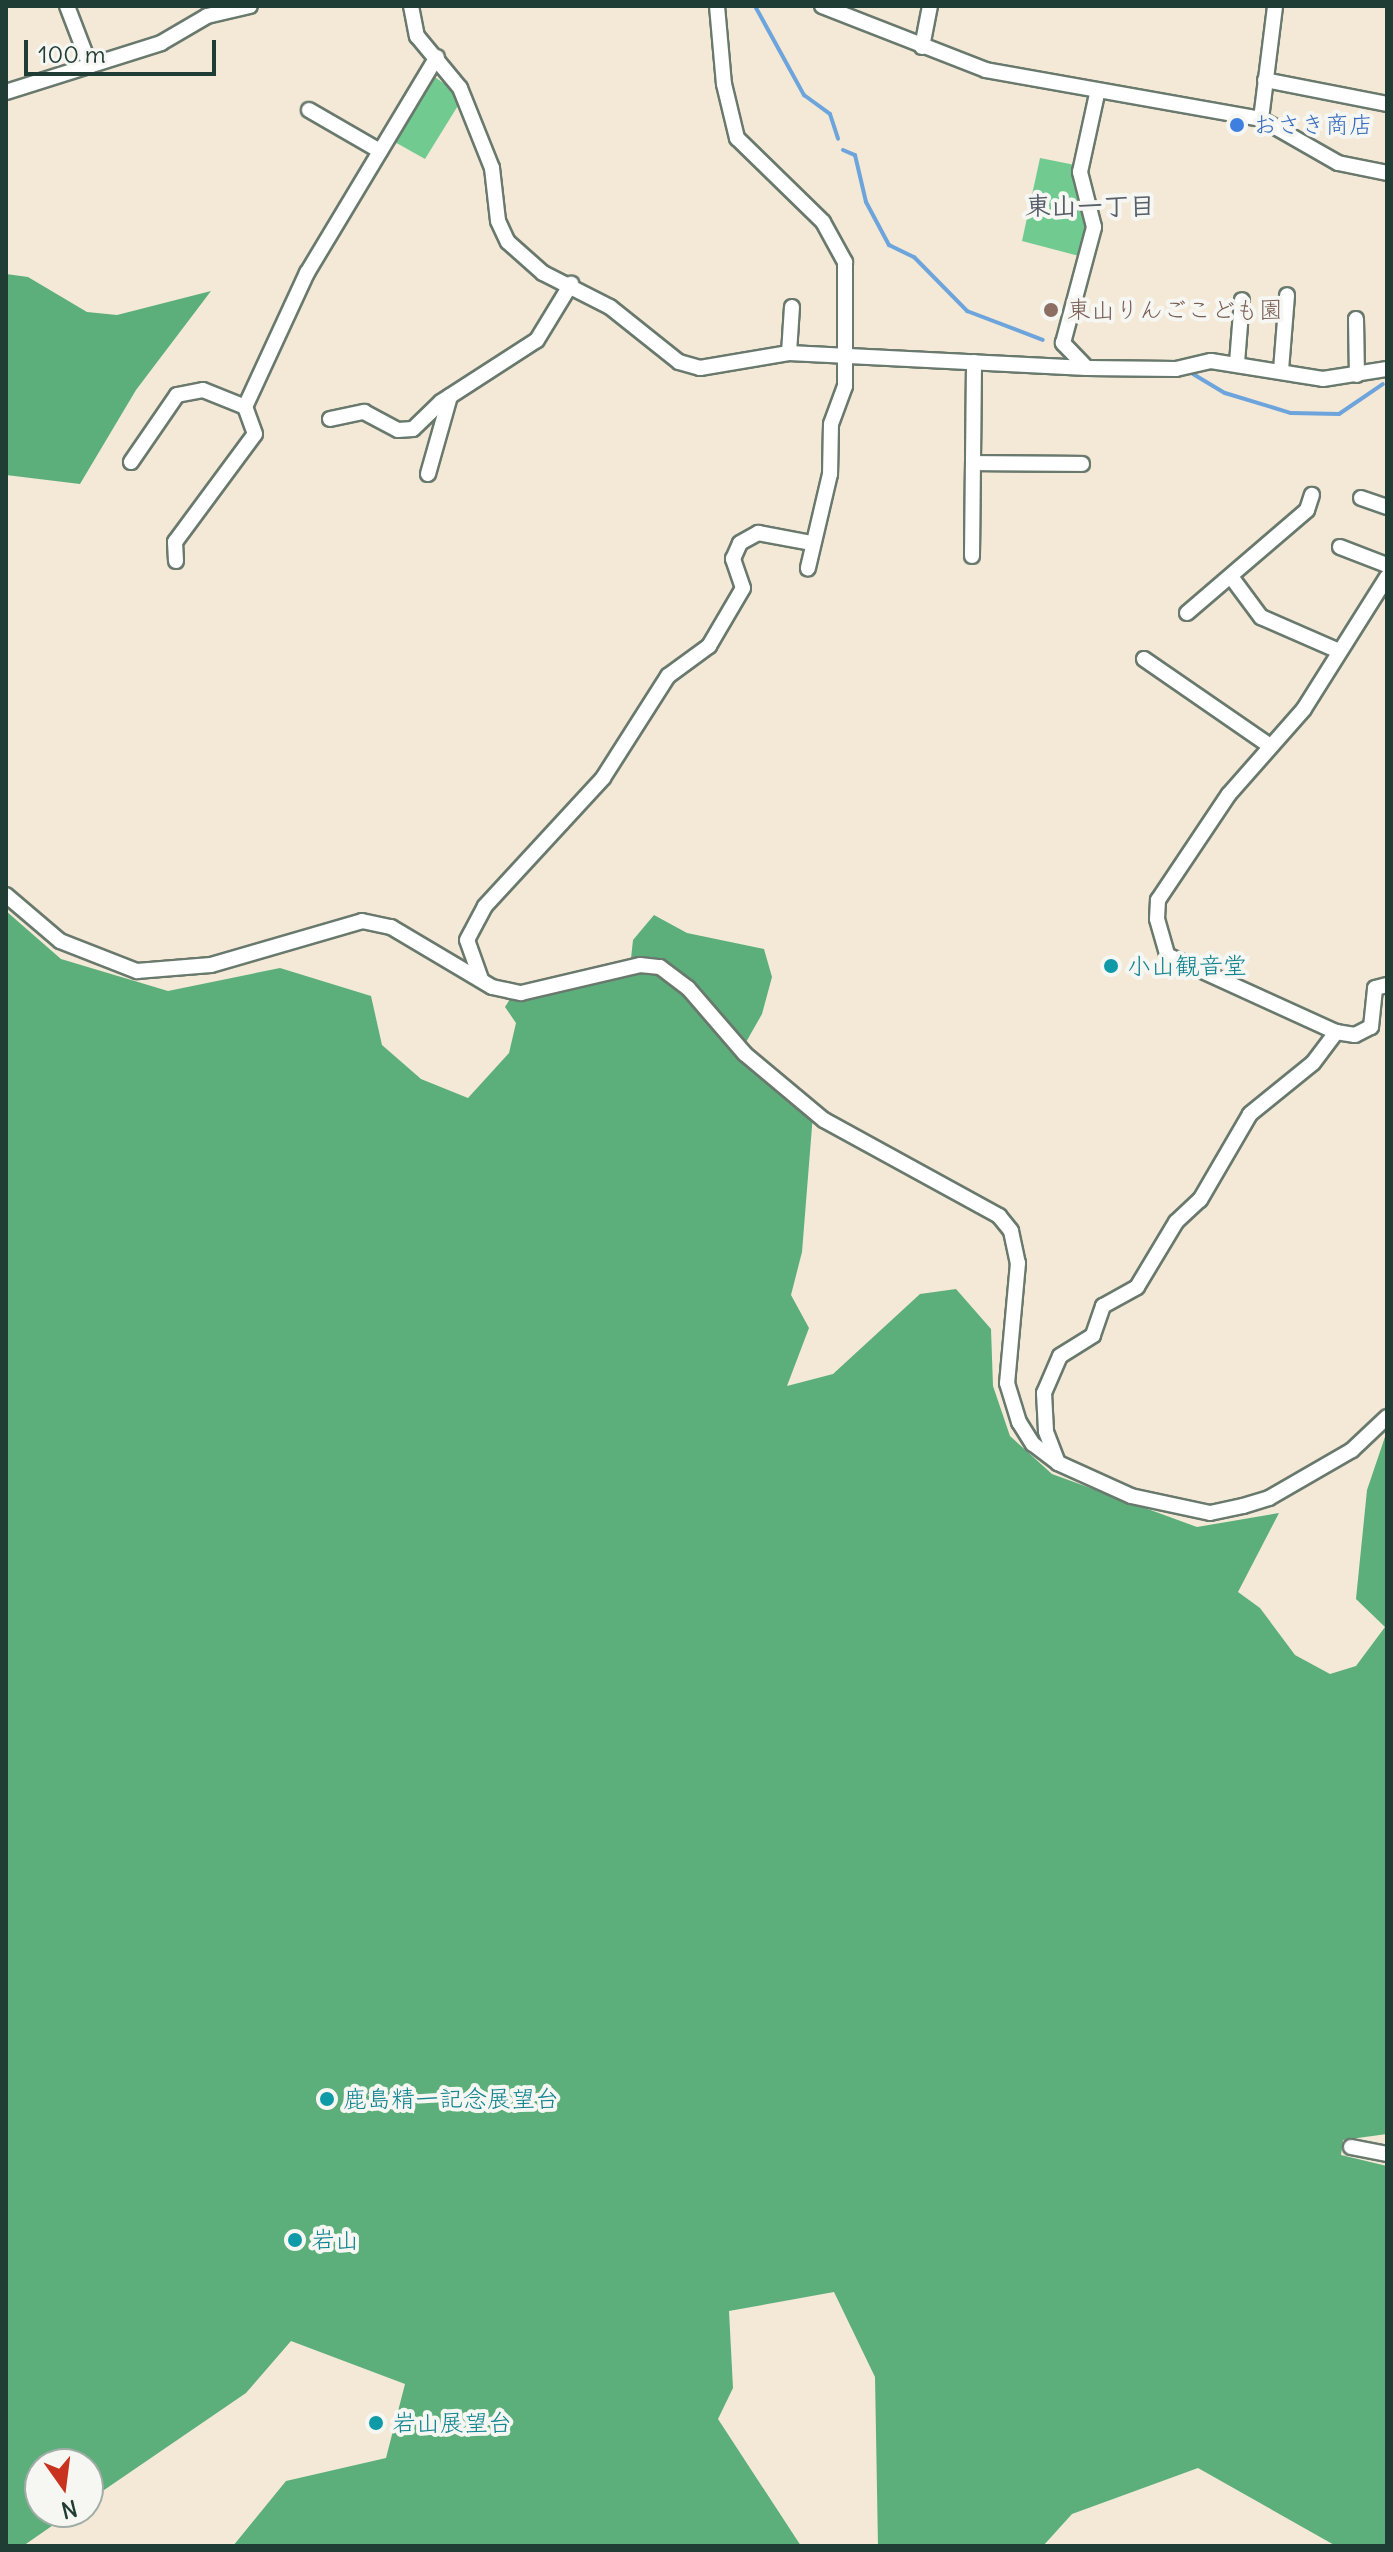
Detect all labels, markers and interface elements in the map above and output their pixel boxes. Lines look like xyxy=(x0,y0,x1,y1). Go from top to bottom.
scale bar xyxy=(28,24,220,74)
text: 100 m xyxy=(38,39,106,69)
place label: おさき商店 xyxy=(1253,111,1373,139)
marker: おさき商店 xyxy=(1228,116,1246,134)
district label: 東山一丁目 xyxy=(1025,190,1155,222)
place label: 東山りんごこども園 xyxy=(1067,296,1283,324)
marker: 東山りんごこども園 xyxy=(1042,301,1060,319)
place label: 小山観音堂 xyxy=(1127,952,1247,980)
marker: 小山観音堂 xyxy=(1102,957,1120,975)
place label: 鹿島精一記念展望台 xyxy=(343,2085,559,2113)
marker: 鹿島精一記念展望台 xyxy=(318,2090,336,2108)
place label: 岩山 xyxy=(311,2226,359,2254)
marker: 岩山 xyxy=(286,2231,304,2249)
place label: 岩山展望台 xyxy=(392,2409,512,2437)
marker: 岩山展望台 xyxy=(367,2414,385,2432)
north arrow xyxy=(24,2448,104,2528)
text: N xyxy=(59,2494,80,2525)

